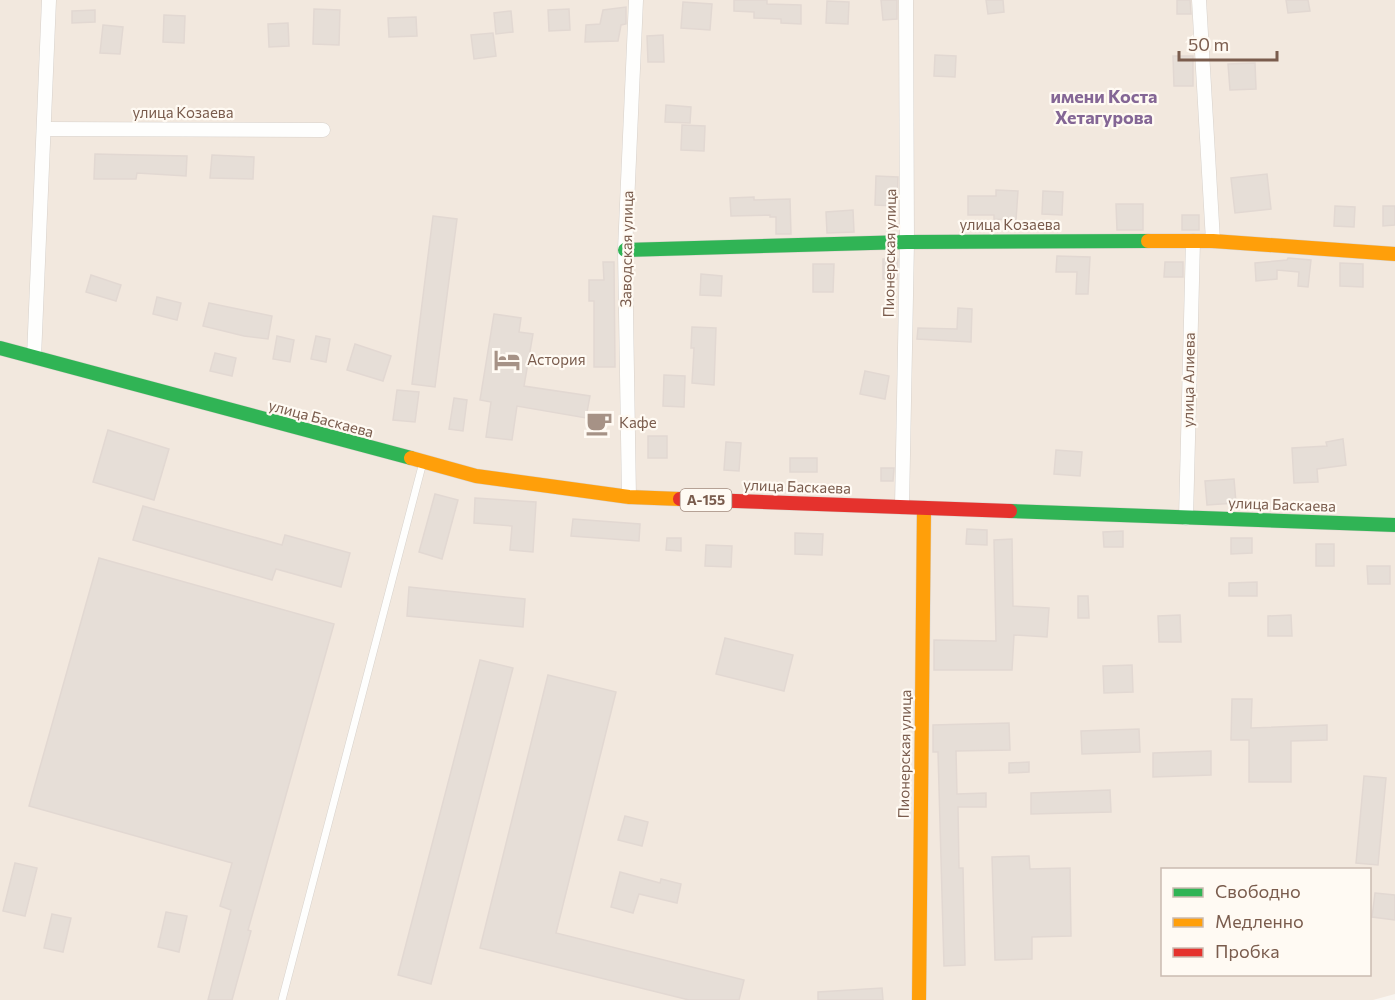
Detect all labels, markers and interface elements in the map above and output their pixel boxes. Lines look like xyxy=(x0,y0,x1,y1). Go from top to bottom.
scale bar xyxy=(1179,24,1276,62)
text: 50 m xyxy=(1188,33,1229,55)
district label: имени Коста Хетагурова xyxy=(1051,85,1157,128)
street label: улица Козаева xyxy=(132,103,234,121)
street label: Пионерская улица xyxy=(879,188,899,318)
street label: Заводская улица xyxy=(616,190,636,308)
street label: улица Козаева xyxy=(959,215,1061,233)
street label: улица Алиева xyxy=(1178,332,1198,428)
hotel icon: Астория xyxy=(492,345,522,375)
place label: Астория xyxy=(527,350,586,368)
street label: улица Баскаева xyxy=(267,395,376,441)
cafe icon: Кафе xyxy=(584,408,614,438)
place label: Кафе xyxy=(619,413,657,431)
street label: улица Баскаева xyxy=(743,475,851,497)
road number: А-155 xyxy=(680,489,732,511)
street label: улица Баскаева xyxy=(1228,493,1336,515)
street label: Пионерская улица xyxy=(894,689,914,819)
legend xyxy=(1161,868,1371,976)
text: Свободно xyxy=(1215,880,1301,902)
text: Медленно xyxy=(1215,910,1304,932)
text: Пробка xyxy=(1215,940,1280,962)

